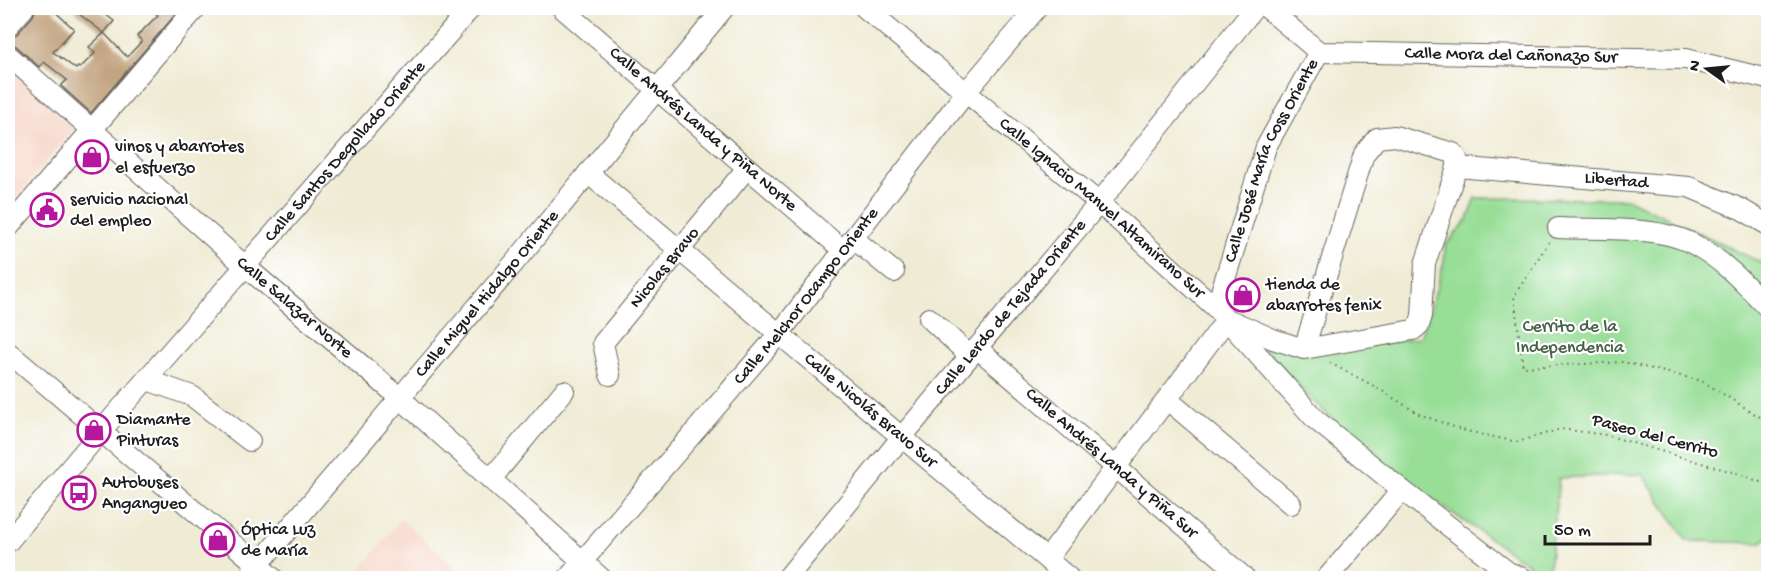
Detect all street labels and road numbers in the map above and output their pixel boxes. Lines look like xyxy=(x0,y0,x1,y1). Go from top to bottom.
street label: Calle Andrés Landa y Piña Norte xyxy=(605,43,802,217)
street label: Calle Mora del Cañonazo Sur xyxy=(1404,43,1619,68)
street label: Calle José María Coss Oriente xyxy=(1220,55,1324,265)
street label: Calle Santos Degollado Oriente xyxy=(260,56,431,247)
street label: Calle Ignacio Manuel Altamirano Sur xyxy=(994,113,1210,304)
street label: Libertad xyxy=(1584,168,1650,194)
street label: Calle Melchor Ocampo Oriente xyxy=(729,203,884,389)
street label: Calle Miguel Hidalgo Oriente xyxy=(411,206,564,382)
street label: Calle Lerdo de Tejada Oriente xyxy=(931,215,1091,400)
street label: Nicolas Bravo xyxy=(625,223,704,313)
street label: Calle Salazar Norte xyxy=(232,253,357,364)
street label: Calle Nicolás Bravo Sur xyxy=(799,349,942,474)
street label: Calle Andrés Landa y Piña Sur xyxy=(1021,383,1203,544)
street label: Paseo del Cerrito xyxy=(1589,410,1720,464)

